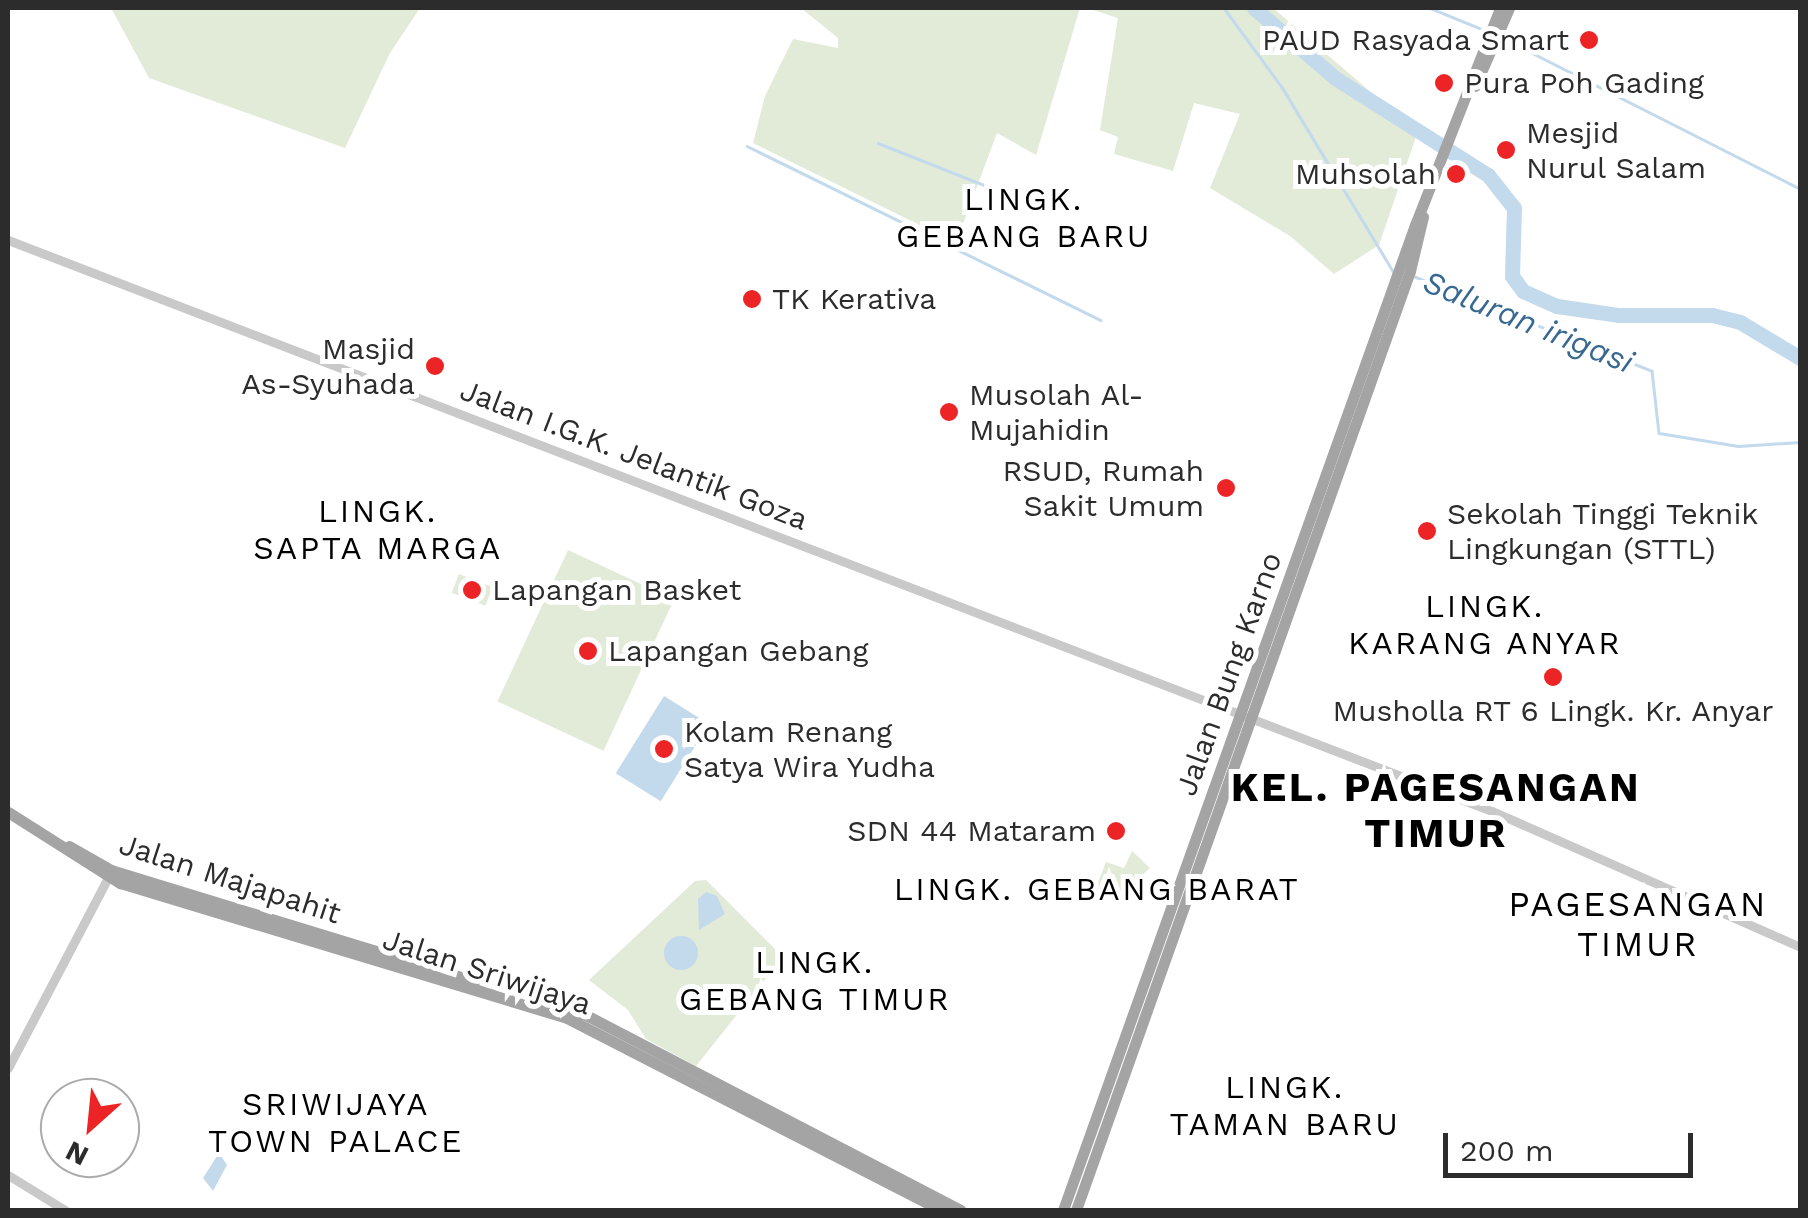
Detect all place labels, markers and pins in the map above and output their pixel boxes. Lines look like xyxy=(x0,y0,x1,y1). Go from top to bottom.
place label: PAUD Rasyada Smart xyxy=(1261,22,1569,58)
marker: PAUD Rasyada Smart xyxy=(1578,29,1600,51)
place label: Pura Poh Gading xyxy=(1464,65,1705,101)
marker: Pura Poh Gading xyxy=(1433,72,1455,94)
place label: Mesjid Nurul Salam xyxy=(1526,115,1707,186)
marker: Mesjid Nurul Salam xyxy=(1495,139,1517,161)
place label: Muhsolah xyxy=(1295,156,1436,192)
marker: Muhsolah xyxy=(1445,163,1467,185)
place label: TK Kerativa xyxy=(772,281,937,317)
marker: TK Kerativa xyxy=(741,288,763,310)
place label: Masjid As-Syuhada xyxy=(241,331,415,402)
marker: Masjid As-Syuhada xyxy=(424,355,446,377)
place label: Musolah Al- Mujahidin xyxy=(969,377,1145,448)
marker: Musolah Al- Mujahidin xyxy=(938,401,960,423)
place label: RSUD, Rumah Sakit Umum xyxy=(1002,453,1204,524)
marker: RSUD, Rumah Sakit Umum xyxy=(1213,475,1239,501)
place label: Sekolah Tinggi Teknik Lingkungan (STTL) xyxy=(1447,496,1760,566)
marker: Sekolah Tinggi Teknik Lingkungan (STTL) xyxy=(1416,520,1438,542)
place label: Lapangan Basket xyxy=(492,572,741,608)
marker: Lapangan Basket xyxy=(461,579,483,601)
place label: Lapangan Gebang xyxy=(608,633,868,669)
marker: Lapangan Gebang xyxy=(577,640,599,662)
marker: Musholla RT 6 Lingk. Kr. Anyar xyxy=(1542,666,1564,688)
place label: Musholla RT 6 Lingk. Kr. Anyar xyxy=(1331,693,1775,729)
place label: Kolam Renang Satya Wira Yudha xyxy=(684,714,938,784)
marker: Kolam Renang Satya Wira Yudha xyxy=(653,738,675,760)
place label: SDN 44 Mataram xyxy=(847,813,1096,849)
marker: SDN 44 Mataram xyxy=(1105,820,1127,842)

